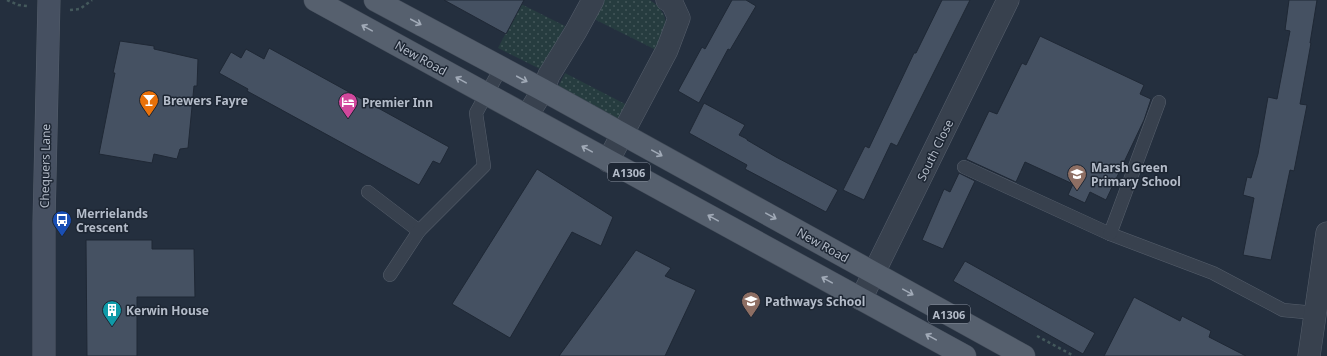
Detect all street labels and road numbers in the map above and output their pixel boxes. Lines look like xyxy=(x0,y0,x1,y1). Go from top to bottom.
street label: New Road xyxy=(392,37,450,79)
street label: South Close xyxy=(913,116,957,184)
street label: Chequers Lane xyxy=(36,123,54,208)
road number: A1306 xyxy=(608,163,650,181)
street label: New Road xyxy=(794,224,852,266)
road number: A1306 xyxy=(928,305,970,323)

